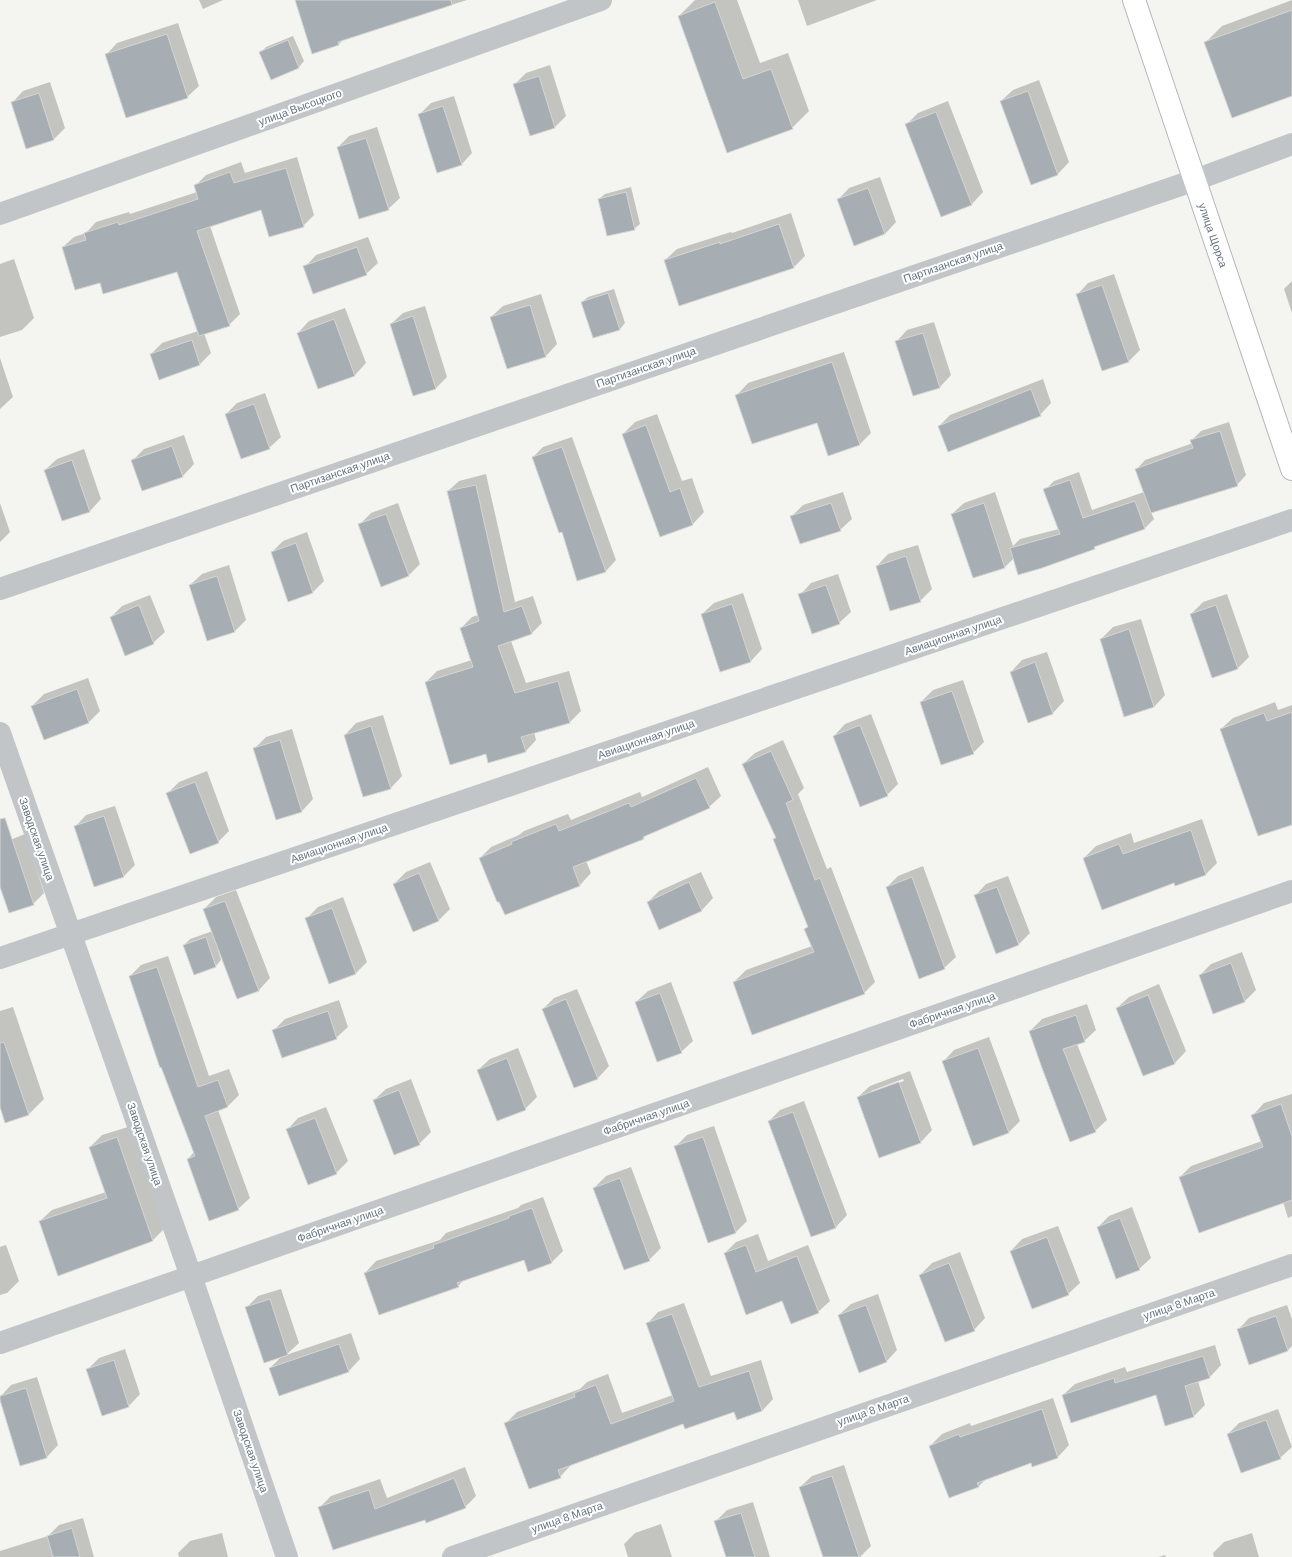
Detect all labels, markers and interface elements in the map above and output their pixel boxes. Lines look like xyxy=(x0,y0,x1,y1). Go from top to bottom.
street label: улица Высоцкого xyxy=(257,86,343,128)
street label: улица Щорса xyxy=(1196,201,1230,270)
street label: Партизанская улица xyxy=(902,239,1005,285)
street label: Партизанская улица xyxy=(595,344,698,390)
street label: Партизанская улица xyxy=(289,449,392,495)
street label: Авиационная улица xyxy=(903,613,1004,657)
street label: Авиационная улица xyxy=(596,717,697,761)
street label: Заводская улица xyxy=(17,796,57,883)
street label: Авиационная улица xyxy=(289,821,390,865)
street label: Фабричная улица xyxy=(907,989,997,1030)
street label: Фабричная улица xyxy=(601,1096,691,1137)
street label: Заводская улица xyxy=(125,1101,165,1188)
street label: Фабричная улица xyxy=(295,1203,385,1244)
street label: улица 8 Марта xyxy=(1142,1286,1217,1322)
street label: улица 8 Марта xyxy=(836,1392,911,1428)
street label: Заводская улица xyxy=(231,1408,271,1495)
street label: улица 8 Марта xyxy=(530,1499,605,1535)

